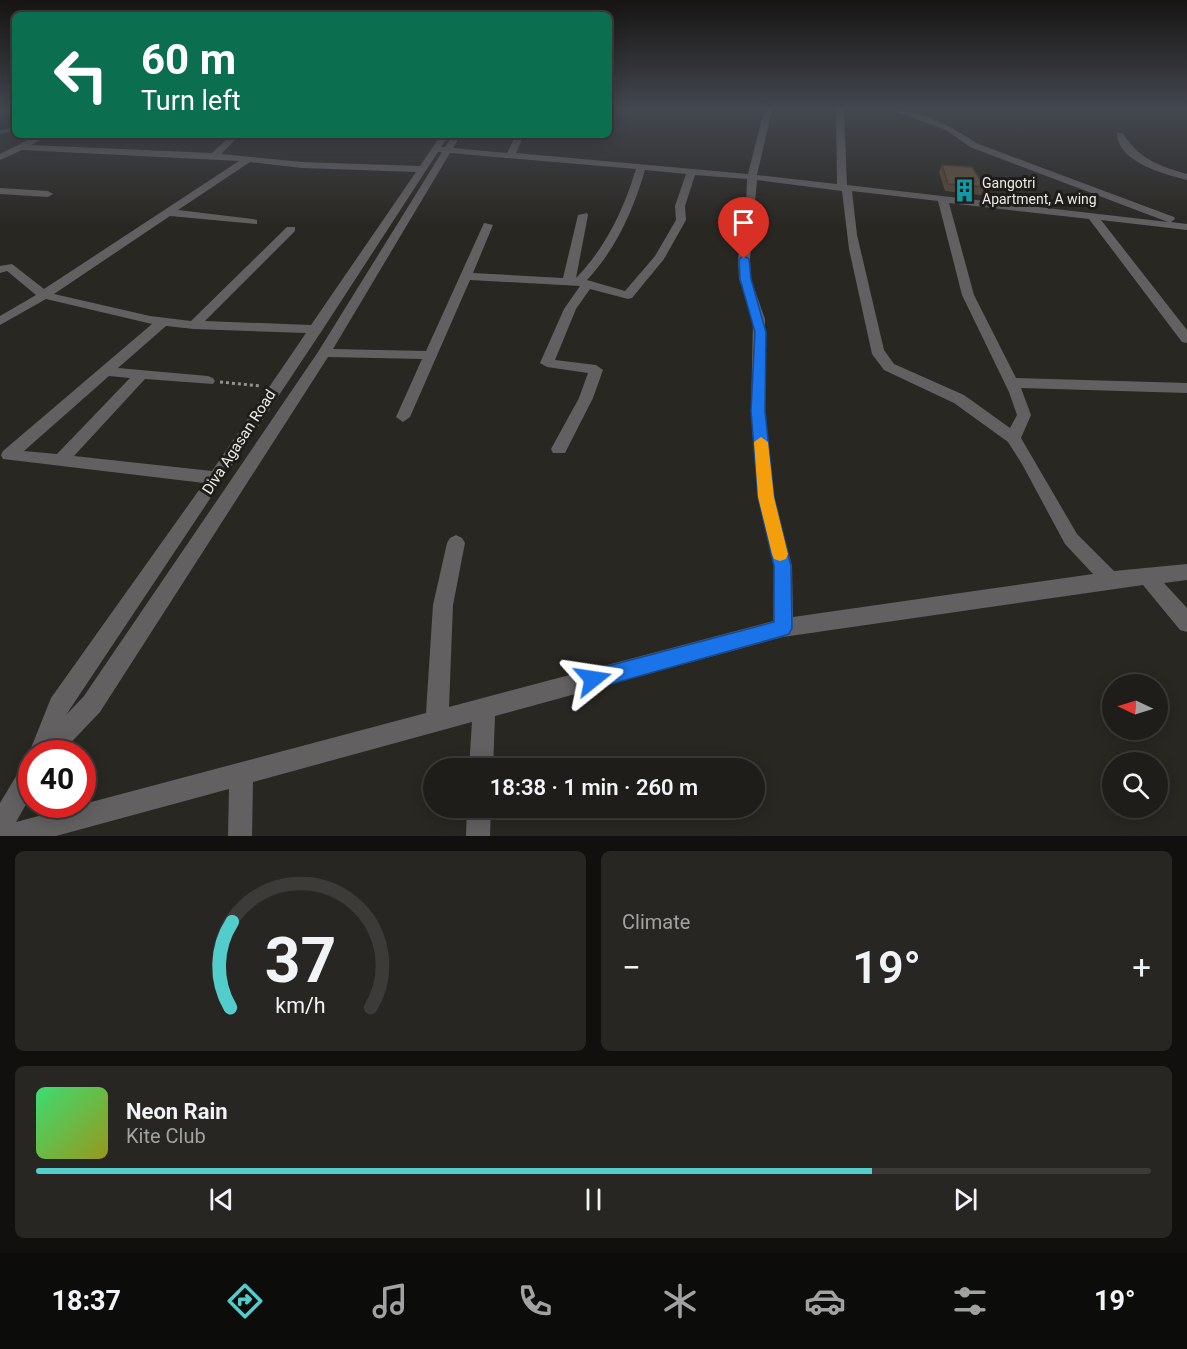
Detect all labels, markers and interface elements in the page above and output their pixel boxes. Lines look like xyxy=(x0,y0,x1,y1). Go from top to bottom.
text: 60 m xyxy=(141,35,236,84)
icon: left xyxy=(42,36,120,114)
text: Turn left xyxy=(141,85,241,117)
place label: Gangotri Apartment, A wing xyxy=(982,175,1097,207)
building icon: Gangotri Apartment, A wing xyxy=(951,178,977,204)
pin xyxy=(718,197,769,259)
icon: arrive xyxy=(727,206,760,239)
street label: Diva Agasan Road xyxy=(198,386,280,498)
position arrow xyxy=(561,647,625,711)
north arrow xyxy=(1102,674,1168,740)
map controls xyxy=(1102,674,1168,818)
speed limit sign: 40 xyxy=(18,740,96,818)
button: search xyxy=(1102,752,1168,818)
text: 18:38 · 1 min · 260 m xyxy=(490,775,698,800)
text: Climate xyxy=(622,910,690,934)
text: 37 xyxy=(265,924,336,997)
text: 19° xyxy=(852,941,921,994)
text: − xyxy=(622,948,641,987)
text: + xyxy=(1132,948,1151,987)
text: km/h xyxy=(275,993,326,1018)
text: Neon Rain xyxy=(126,1099,228,1124)
text: Kite Club xyxy=(126,1124,206,1148)
icon: previous xyxy=(205,1183,238,1216)
icon: pause xyxy=(577,1183,610,1216)
icon: next xyxy=(949,1183,982,1216)
icon: directions xyxy=(224,1280,266,1322)
icon: music xyxy=(369,1280,411,1322)
icon: phone xyxy=(514,1280,556,1322)
icon: climate xyxy=(659,1280,701,1322)
icon: car xyxy=(804,1280,846,1322)
icon: filters xyxy=(949,1280,991,1322)
text: 18:37 xyxy=(51,1285,121,1317)
text: 19° xyxy=(1094,1285,1135,1317)

